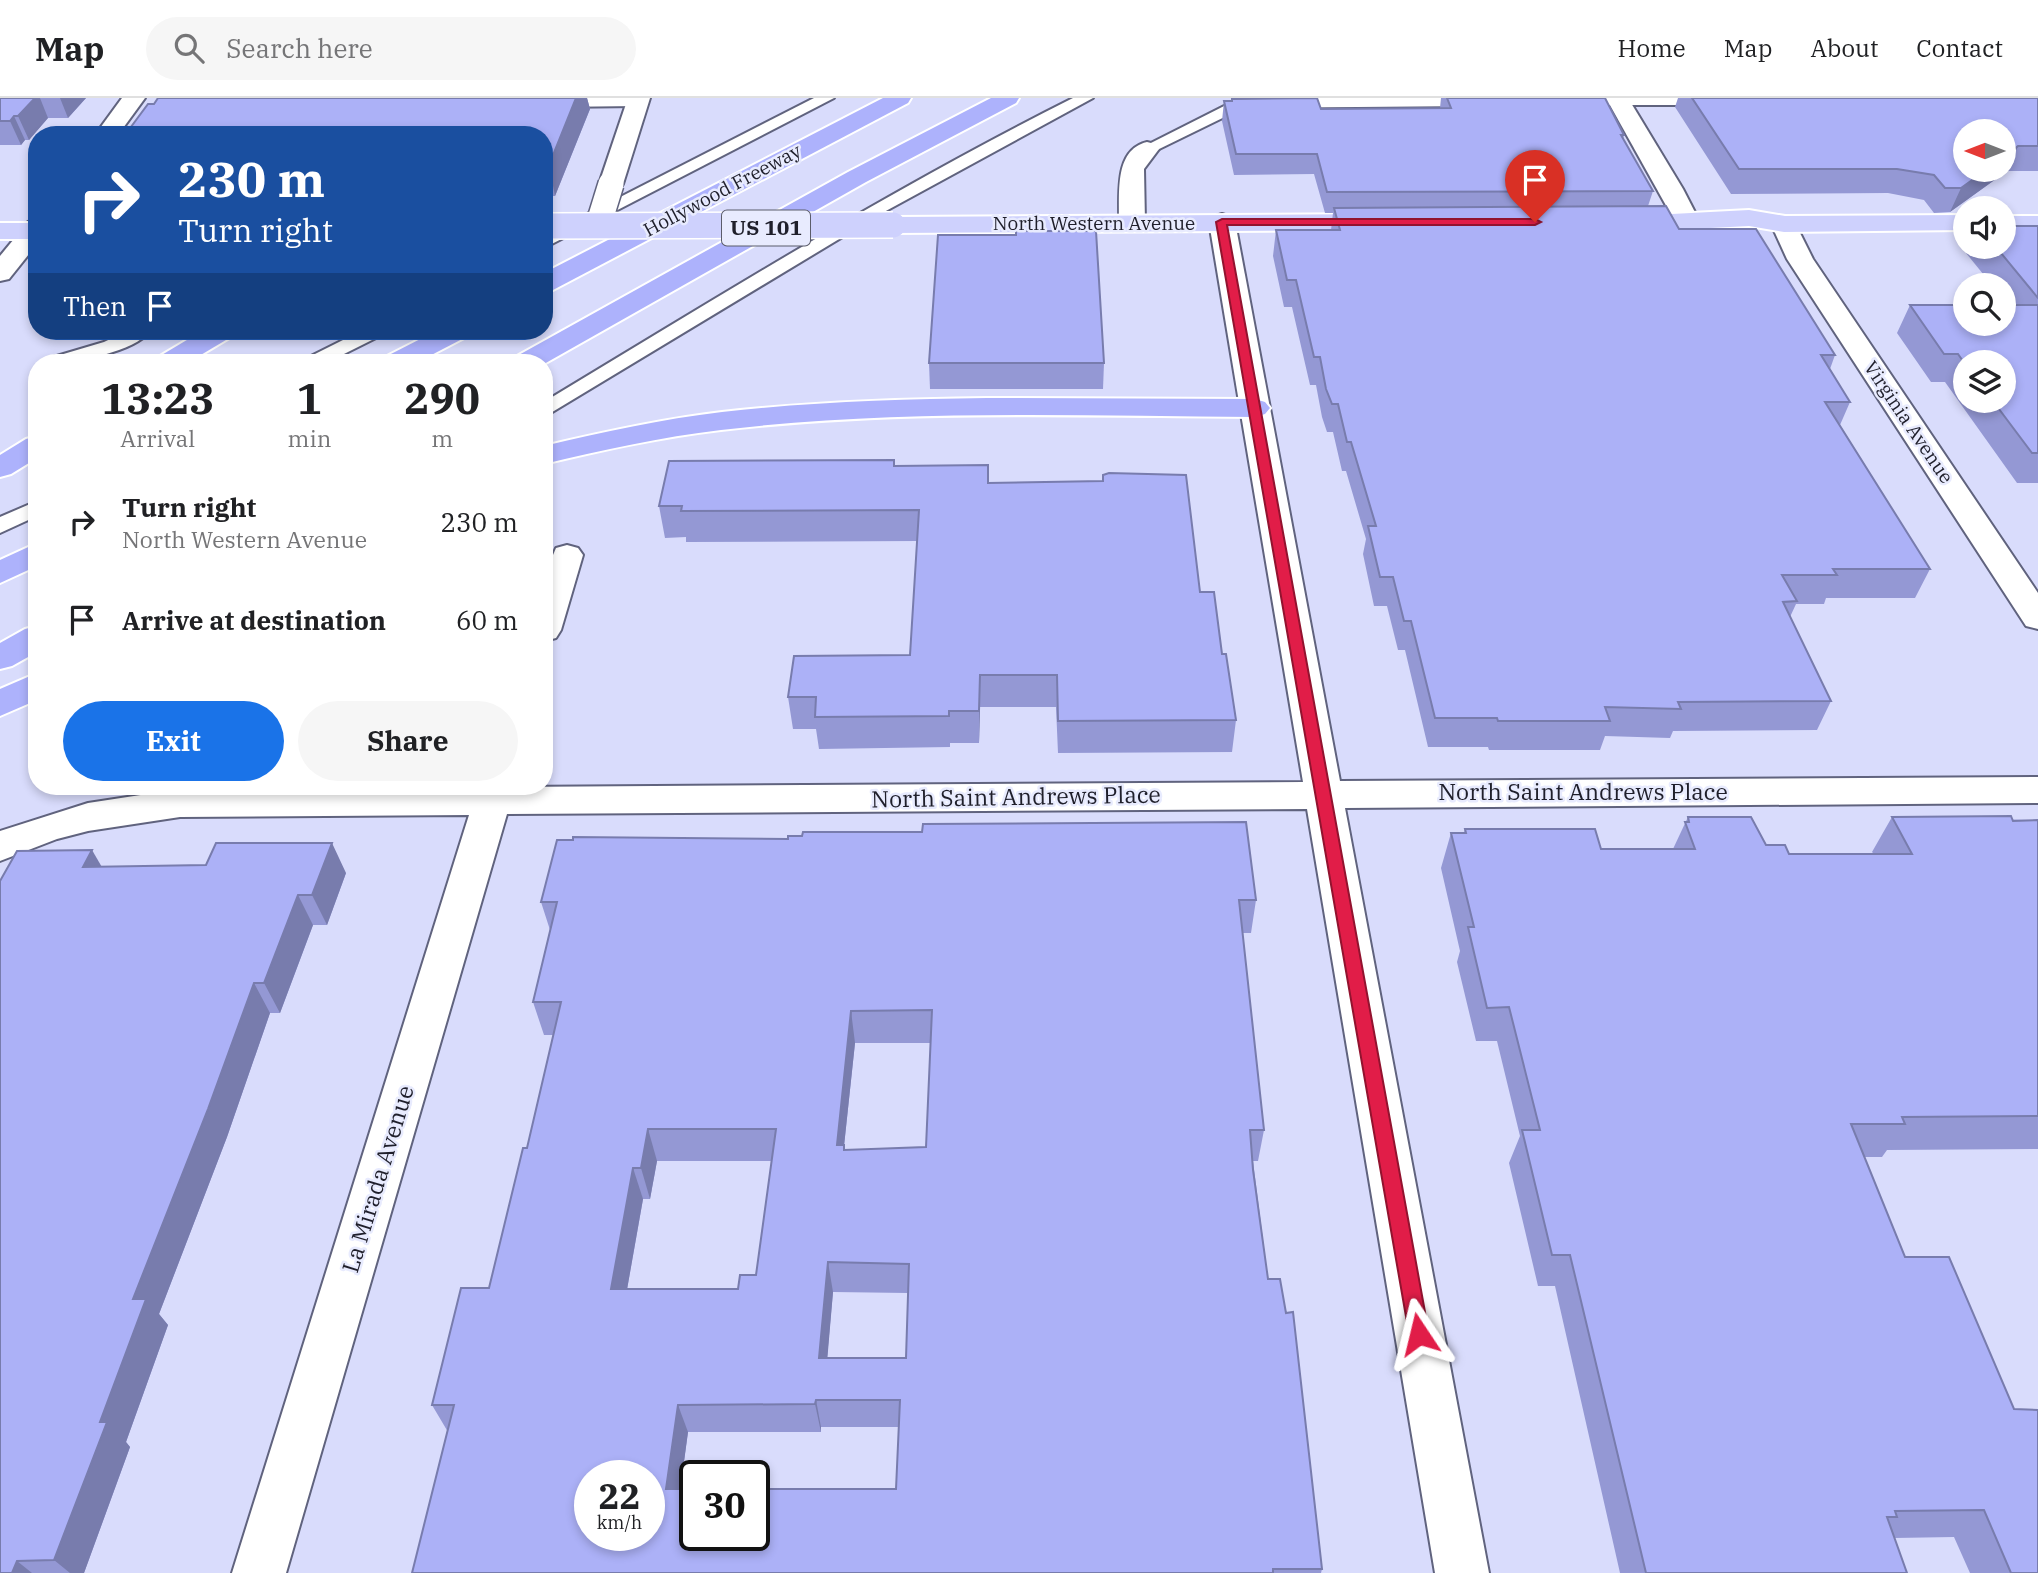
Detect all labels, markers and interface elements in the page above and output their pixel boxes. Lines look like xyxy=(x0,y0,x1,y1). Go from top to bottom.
search box xyxy=(146,17,636,80)
text: Map xyxy=(35,27,104,70)
icon: search xyxy=(170,29,208,67)
text: Search here xyxy=(226,31,373,65)
text: Home xyxy=(1618,32,1686,64)
text: Map xyxy=(1724,32,1772,64)
text: About xyxy=(1810,32,1878,64)
text: Contact xyxy=(1916,32,2003,64)
north arrow xyxy=(1953,119,2016,182)
map controls xyxy=(1953,119,2016,413)
street label: Hollywood Freeway xyxy=(639,138,806,242)
text: 230 m xyxy=(178,147,325,210)
pin xyxy=(1505,150,1565,222)
icon: right xyxy=(63,154,154,245)
icon: arrive xyxy=(1516,161,1554,199)
button: sound xyxy=(1953,196,2016,259)
text: Turn right xyxy=(178,209,333,251)
road number: US 101 xyxy=(722,211,810,246)
street label: North Western Avenue xyxy=(993,211,1195,235)
button: search xyxy=(1953,273,2016,336)
icon: arrive xyxy=(141,287,179,325)
text: Then xyxy=(63,289,127,323)
button: layers xyxy=(1953,350,2016,413)
street label: Virginia Avenue xyxy=(1859,356,1959,488)
text: 13:23 xyxy=(101,371,215,426)
text: 1 xyxy=(297,371,322,426)
text: 290 xyxy=(404,371,480,426)
text: Arrival xyxy=(120,423,195,453)
text: min xyxy=(288,423,331,453)
text: m xyxy=(431,423,453,453)
text: Turn right xyxy=(122,490,256,524)
icon: right xyxy=(63,503,101,541)
text: 230 m xyxy=(440,505,518,539)
text: North Western Avenue xyxy=(122,524,367,554)
icon: arrive xyxy=(63,601,101,639)
text: Arrive at destination xyxy=(122,603,386,637)
text: 60 m xyxy=(456,603,518,637)
button: Exit xyxy=(63,701,284,781)
button: Share xyxy=(298,701,518,781)
street label: North Saint Andrews Place xyxy=(1438,776,1728,806)
street label: North Saint Andrews Place xyxy=(871,778,1161,814)
street label: La Mirada Avenue xyxy=(334,1081,420,1276)
position arrow xyxy=(1382,1297,1456,1371)
speed limit sign: 30 xyxy=(679,1460,770,1551)
text: 22 xyxy=(598,1473,641,1519)
text: km/h xyxy=(597,1511,642,1534)

